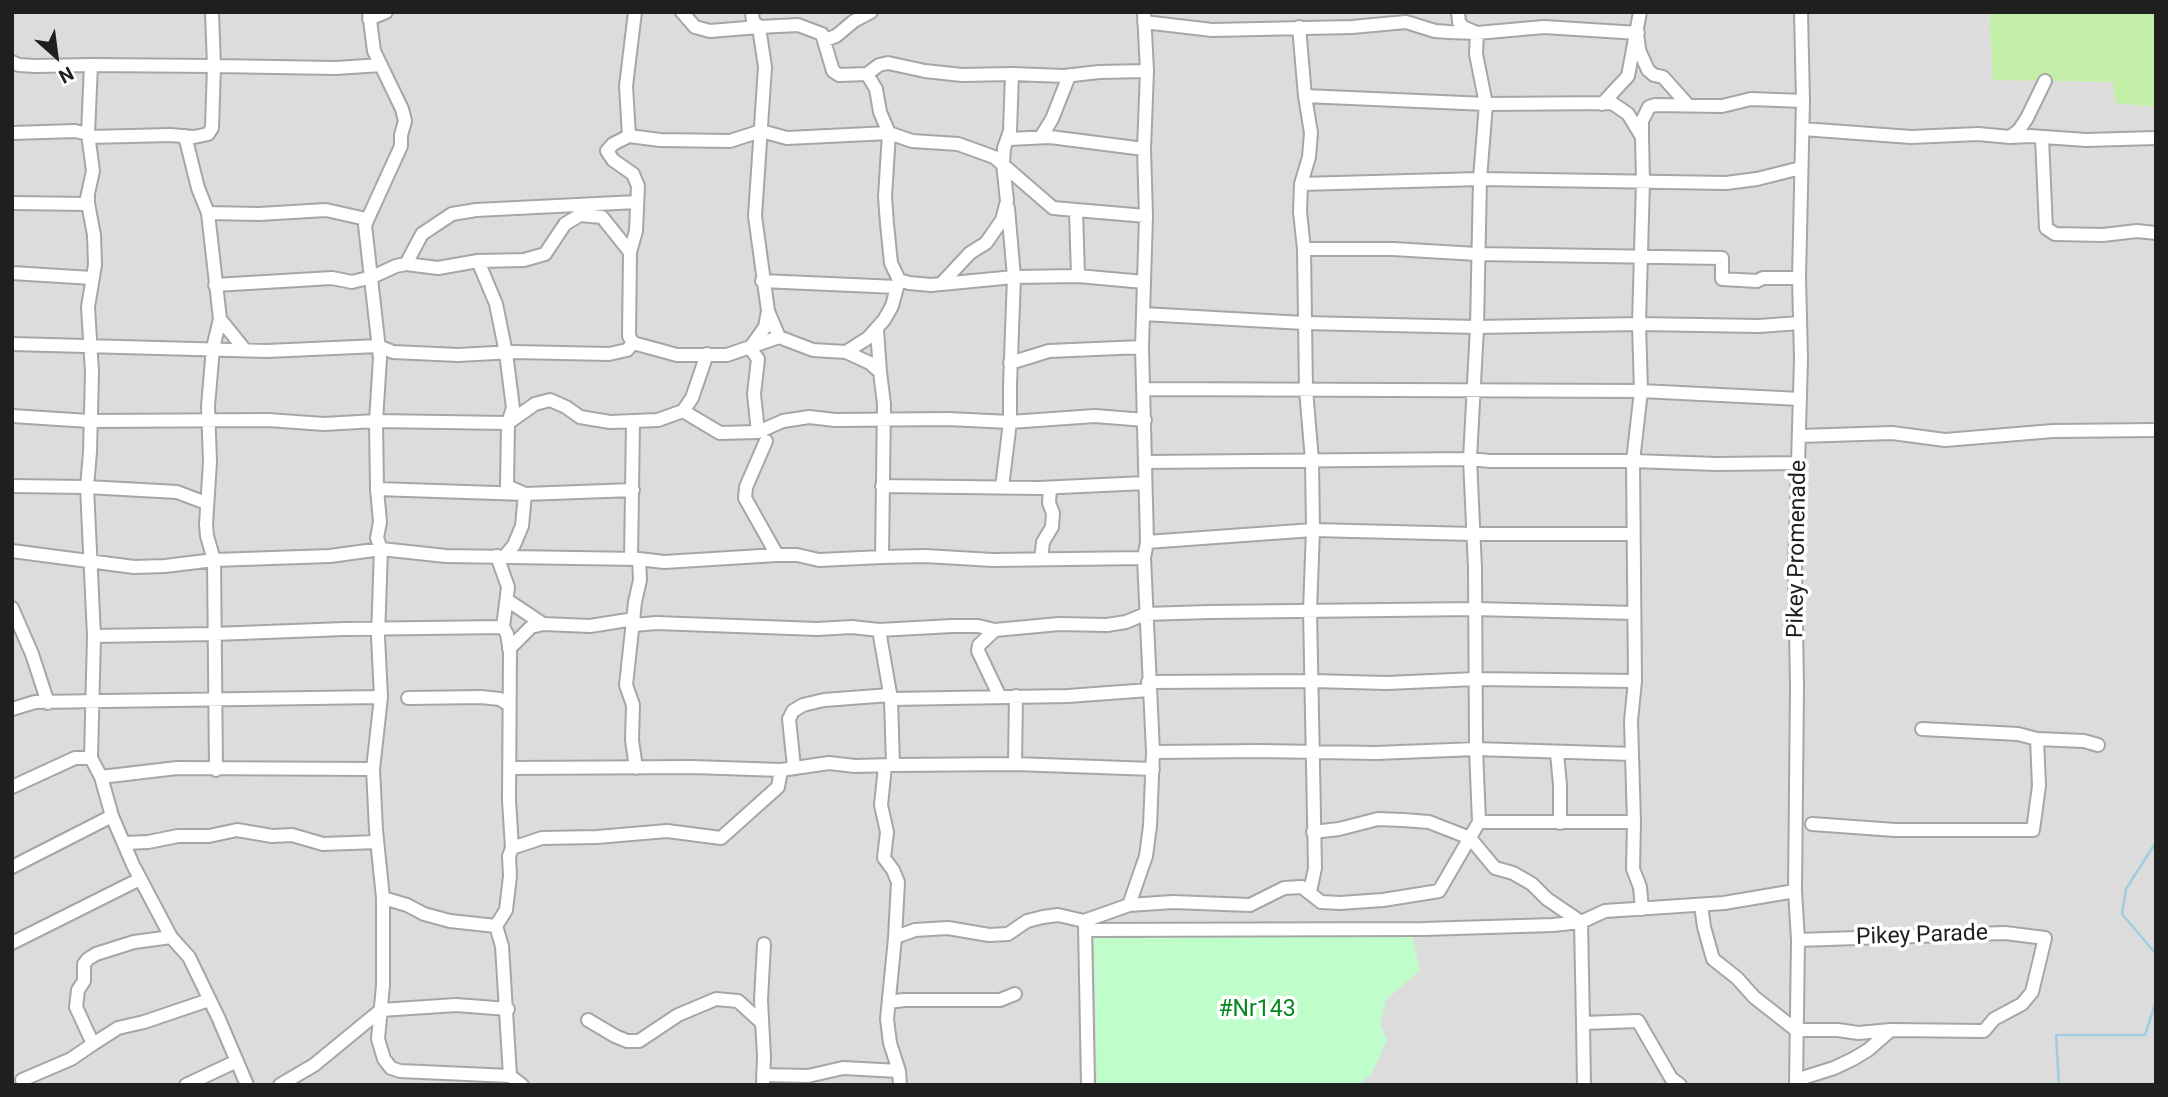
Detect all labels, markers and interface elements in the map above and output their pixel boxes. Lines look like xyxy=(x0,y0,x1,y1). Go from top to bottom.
north arrow xyxy=(21,21,91,91)
text: N xyxy=(55,62,77,88)
street label: Pikey Promenade xyxy=(1783,460,1813,638)
street label: Pikey Parade xyxy=(1856,920,1988,952)
park label: #Nr143 xyxy=(1218,996,1296,1024)

